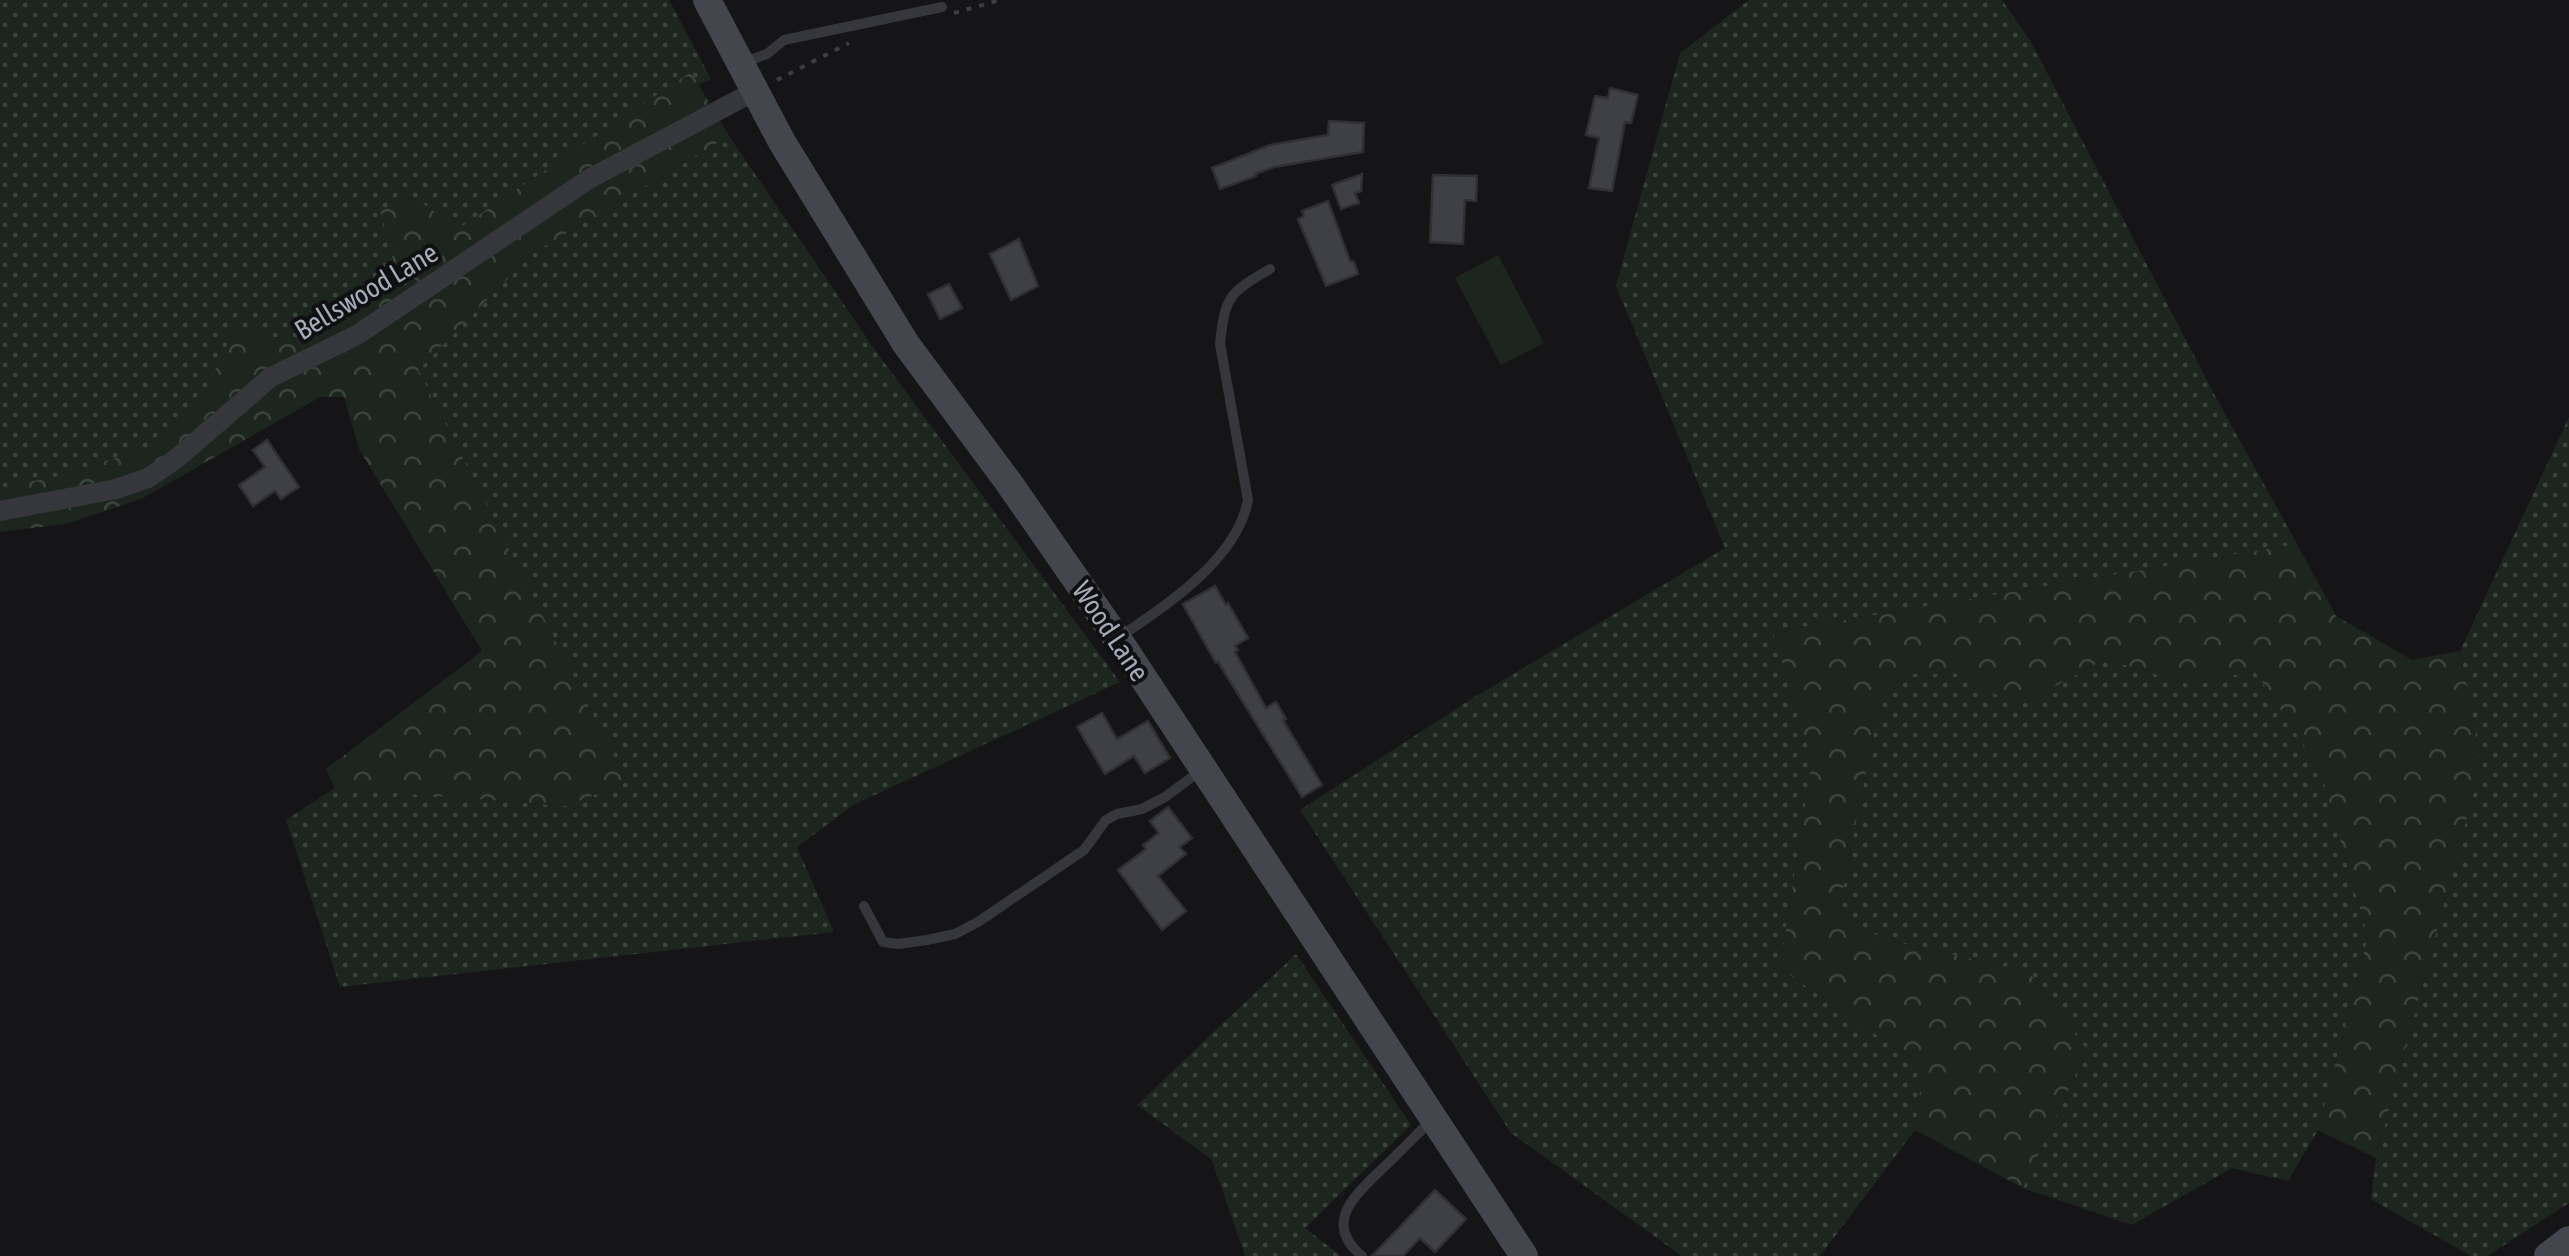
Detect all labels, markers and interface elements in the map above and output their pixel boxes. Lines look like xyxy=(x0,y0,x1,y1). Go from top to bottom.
street label: Bellswood Lane xyxy=(289,236,443,346)
street label: Wood Lane xyxy=(1066,575,1156,687)

